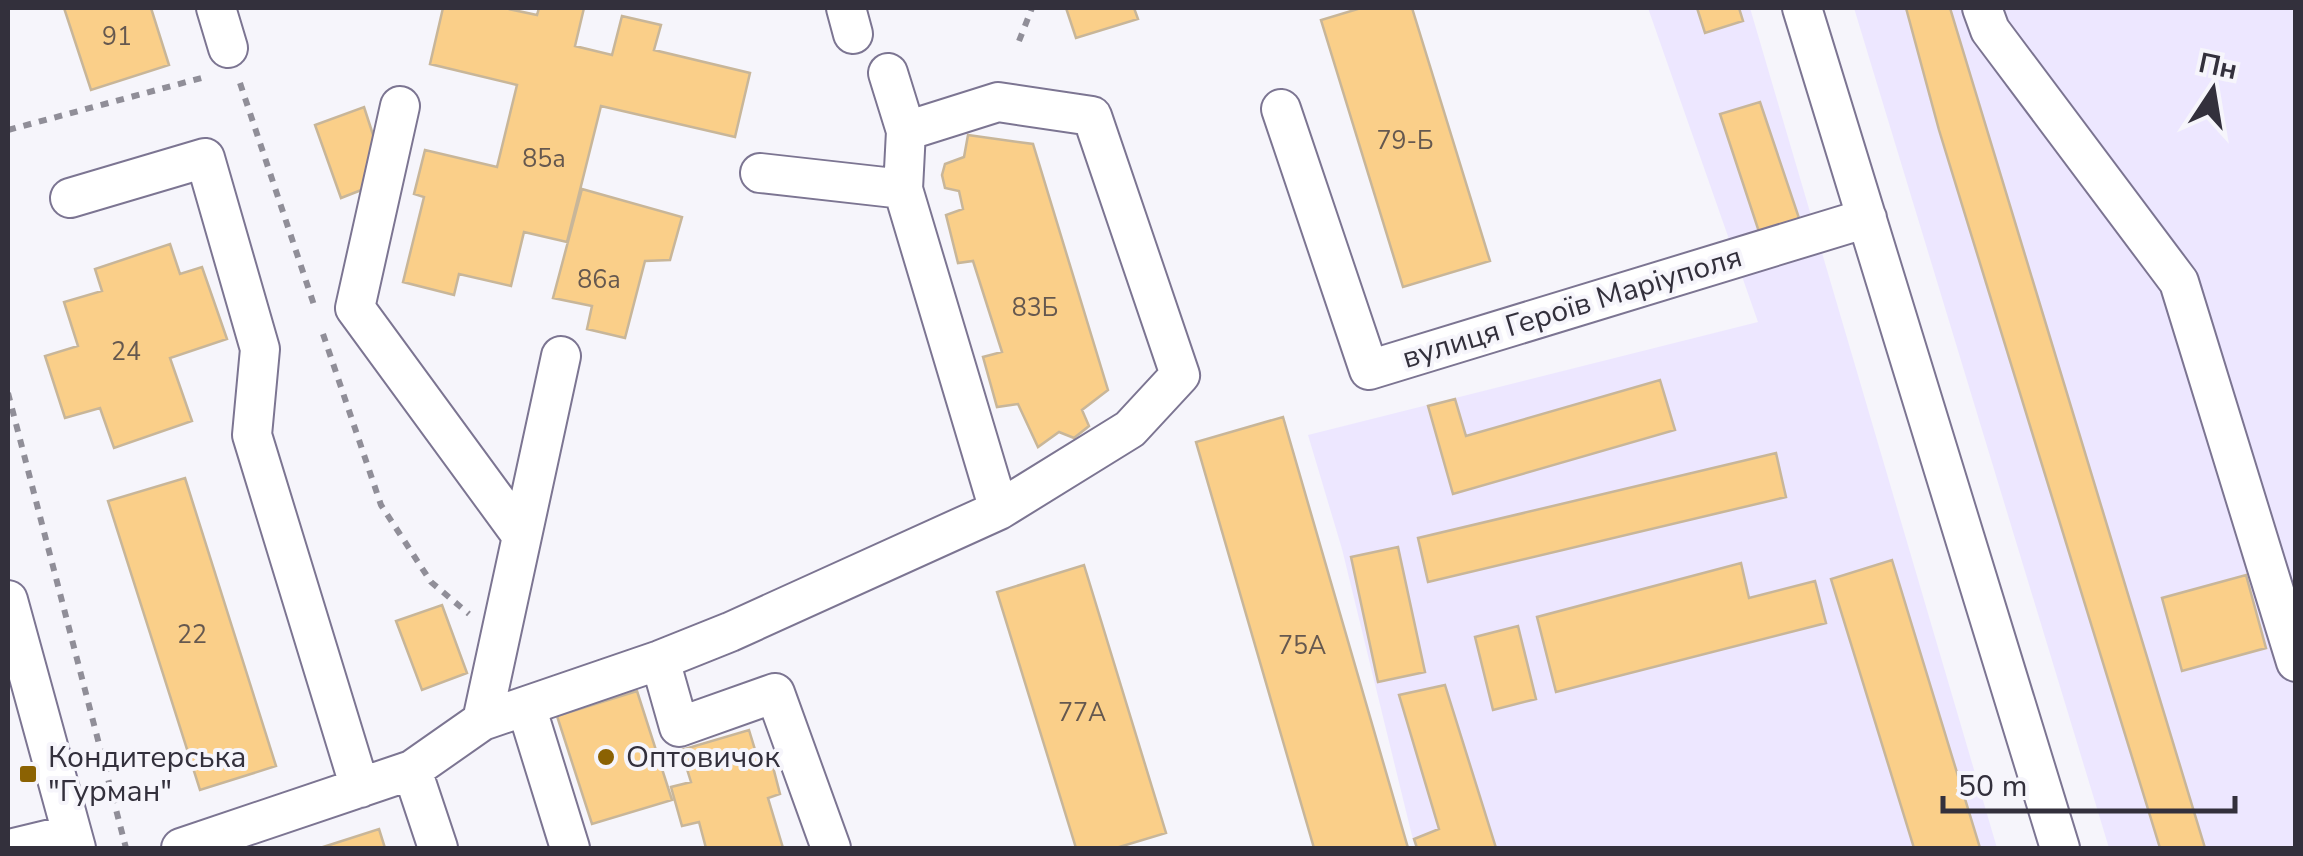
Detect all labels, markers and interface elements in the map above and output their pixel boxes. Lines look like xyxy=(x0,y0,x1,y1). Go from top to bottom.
house number: 91 xyxy=(102,20,132,54)
north arrow xyxy=(2163,40,2263,140)
text: Пн xyxy=(2195,44,2241,89)
house number: 79-Б xyxy=(1376,124,1434,158)
house number: 85а xyxy=(522,142,566,176)
street label: вулиця Героїв Маріуполя xyxy=(1397,236,1747,379)
house number: 86а xyxy=(577,263,621,297)
house number: 83Б xyxy=(1012,291,1058,325)
house number: 24 xyxy=(111,335,141,369)
house number: 22 xyxy=(177,618,207,652)
house number: 75А xyxy=(1278,629,1326,663)
house number: 77А xyxy=(1058,696,1106,730)
place label: Кондитерська "Гурман" xyxy=(48,737,246,812)
place label: Оптовичок xyxy=(626,737,780,778)
marker: Оптовичок xyxy=(595,746,617,768)
scale bar xyxy=(1943,751,2236,813)
marker: Кондитерська "Гурман" xyxy=(17,763,39,785)
text: 50 m xyxy=(1958,766,2027,807)

